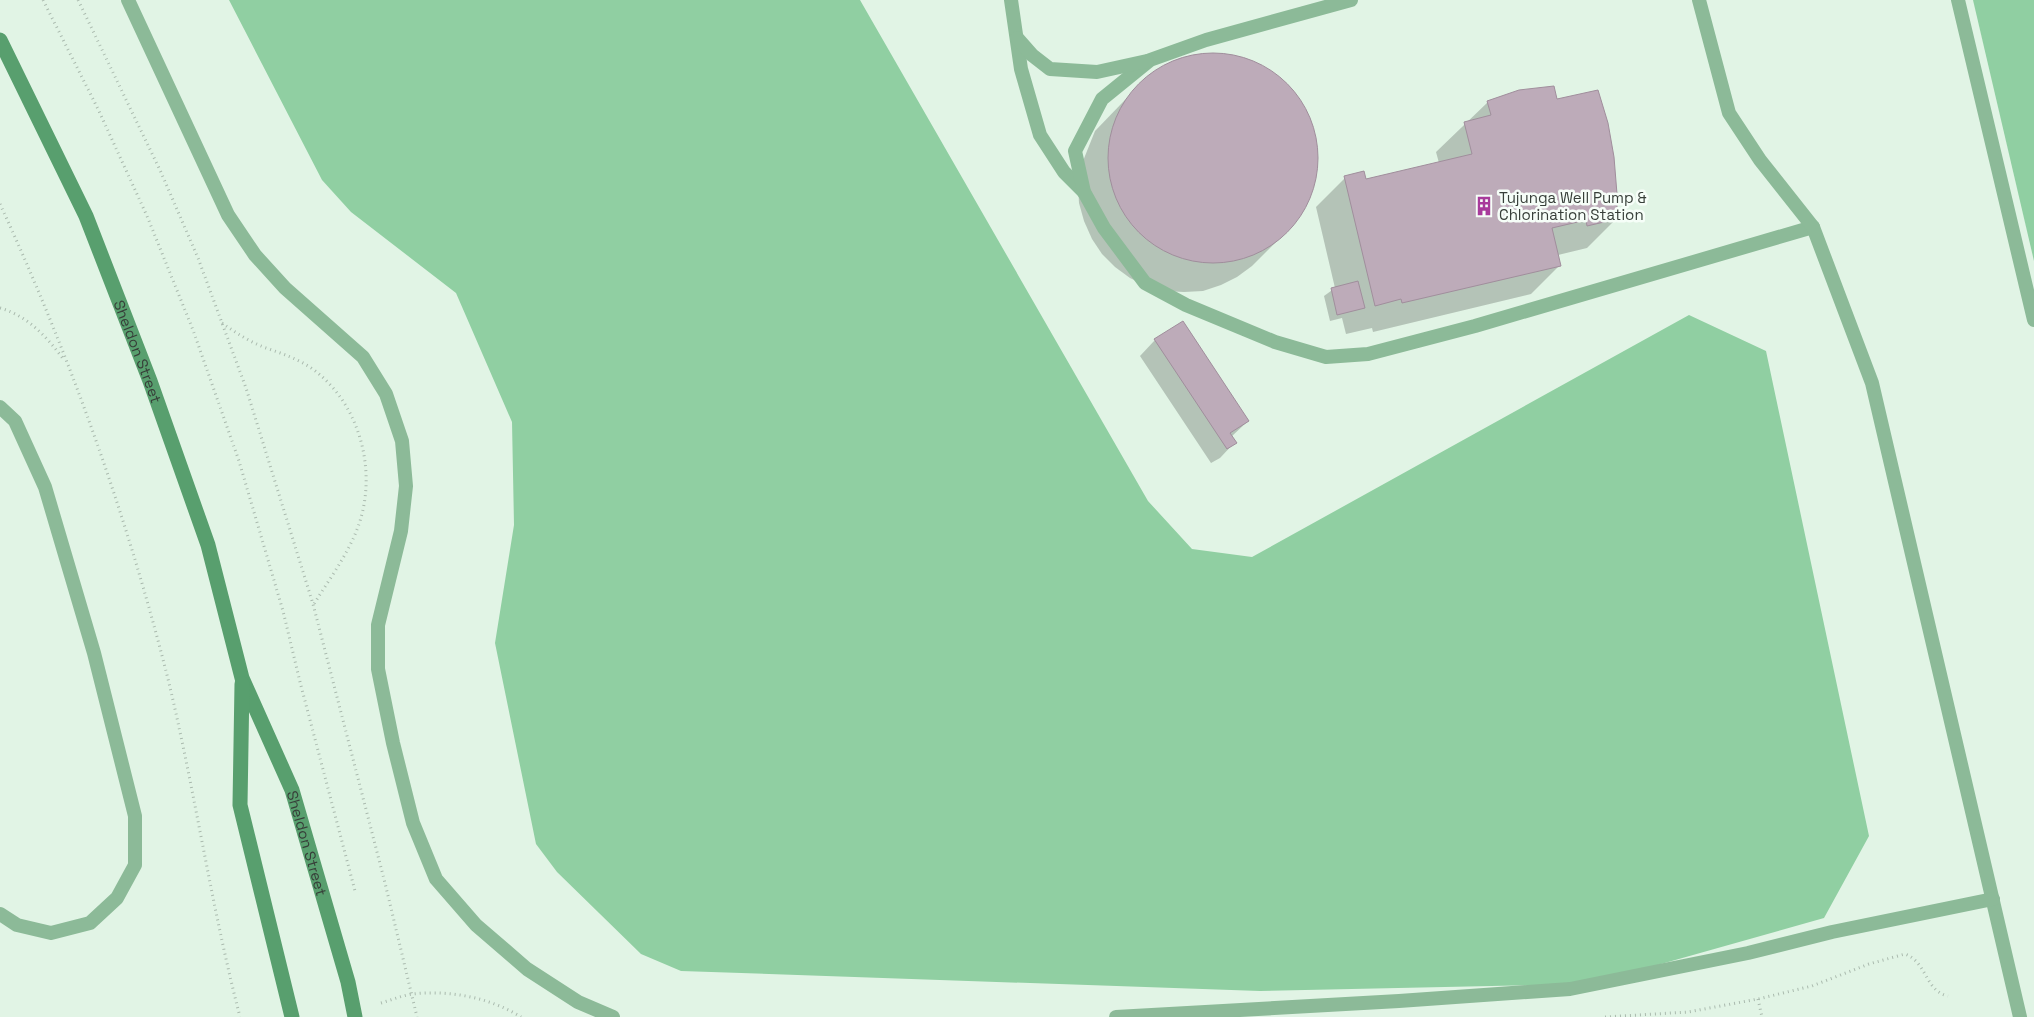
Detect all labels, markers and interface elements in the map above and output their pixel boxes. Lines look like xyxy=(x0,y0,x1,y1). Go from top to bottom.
place label: Tujunga Well Pump & Chlorination Station xyxy=(1499,188,1647,224)
building icon: Tujunga Well Pump & Chlorination Station xyxy=(1473,195,1495,217)
street label: Sheldon Street xyxy=(110,297,167,406)
street label: Sheldon Street xyxy=(283,788,332,898)

